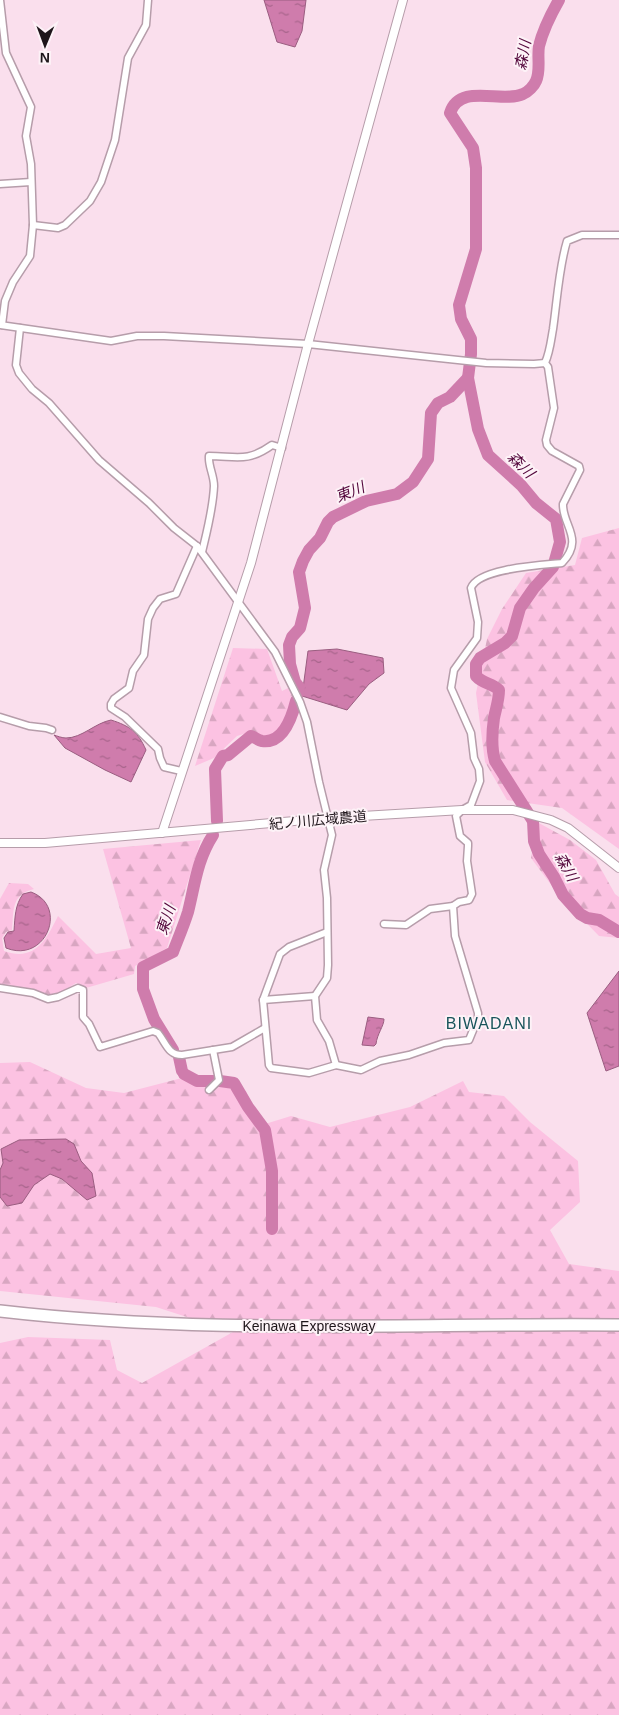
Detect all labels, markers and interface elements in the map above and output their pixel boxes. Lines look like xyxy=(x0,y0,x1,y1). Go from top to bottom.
north arrow xyxy=(20,20,70,70)
water label: 森川 xyxy=(512,37,534,71)
text: N xyxy=(40,50,50,66)
water label: 森川 xyxy=(505,448,539,483)
water label: 東川 xyxy=(333,477,369,505)
street label: 紀ノ川広域農道 xyxy=(268,808,368,832)
water label: 森川 xyxy=(552,850,582,886)
water label: 東川 xyxy=(153,901,179,937)
district label: BIWADANI xyxy=(446,1015,532,1032)
street label: Keinawa Expressway xyxy=(242,1318,376,1334)

